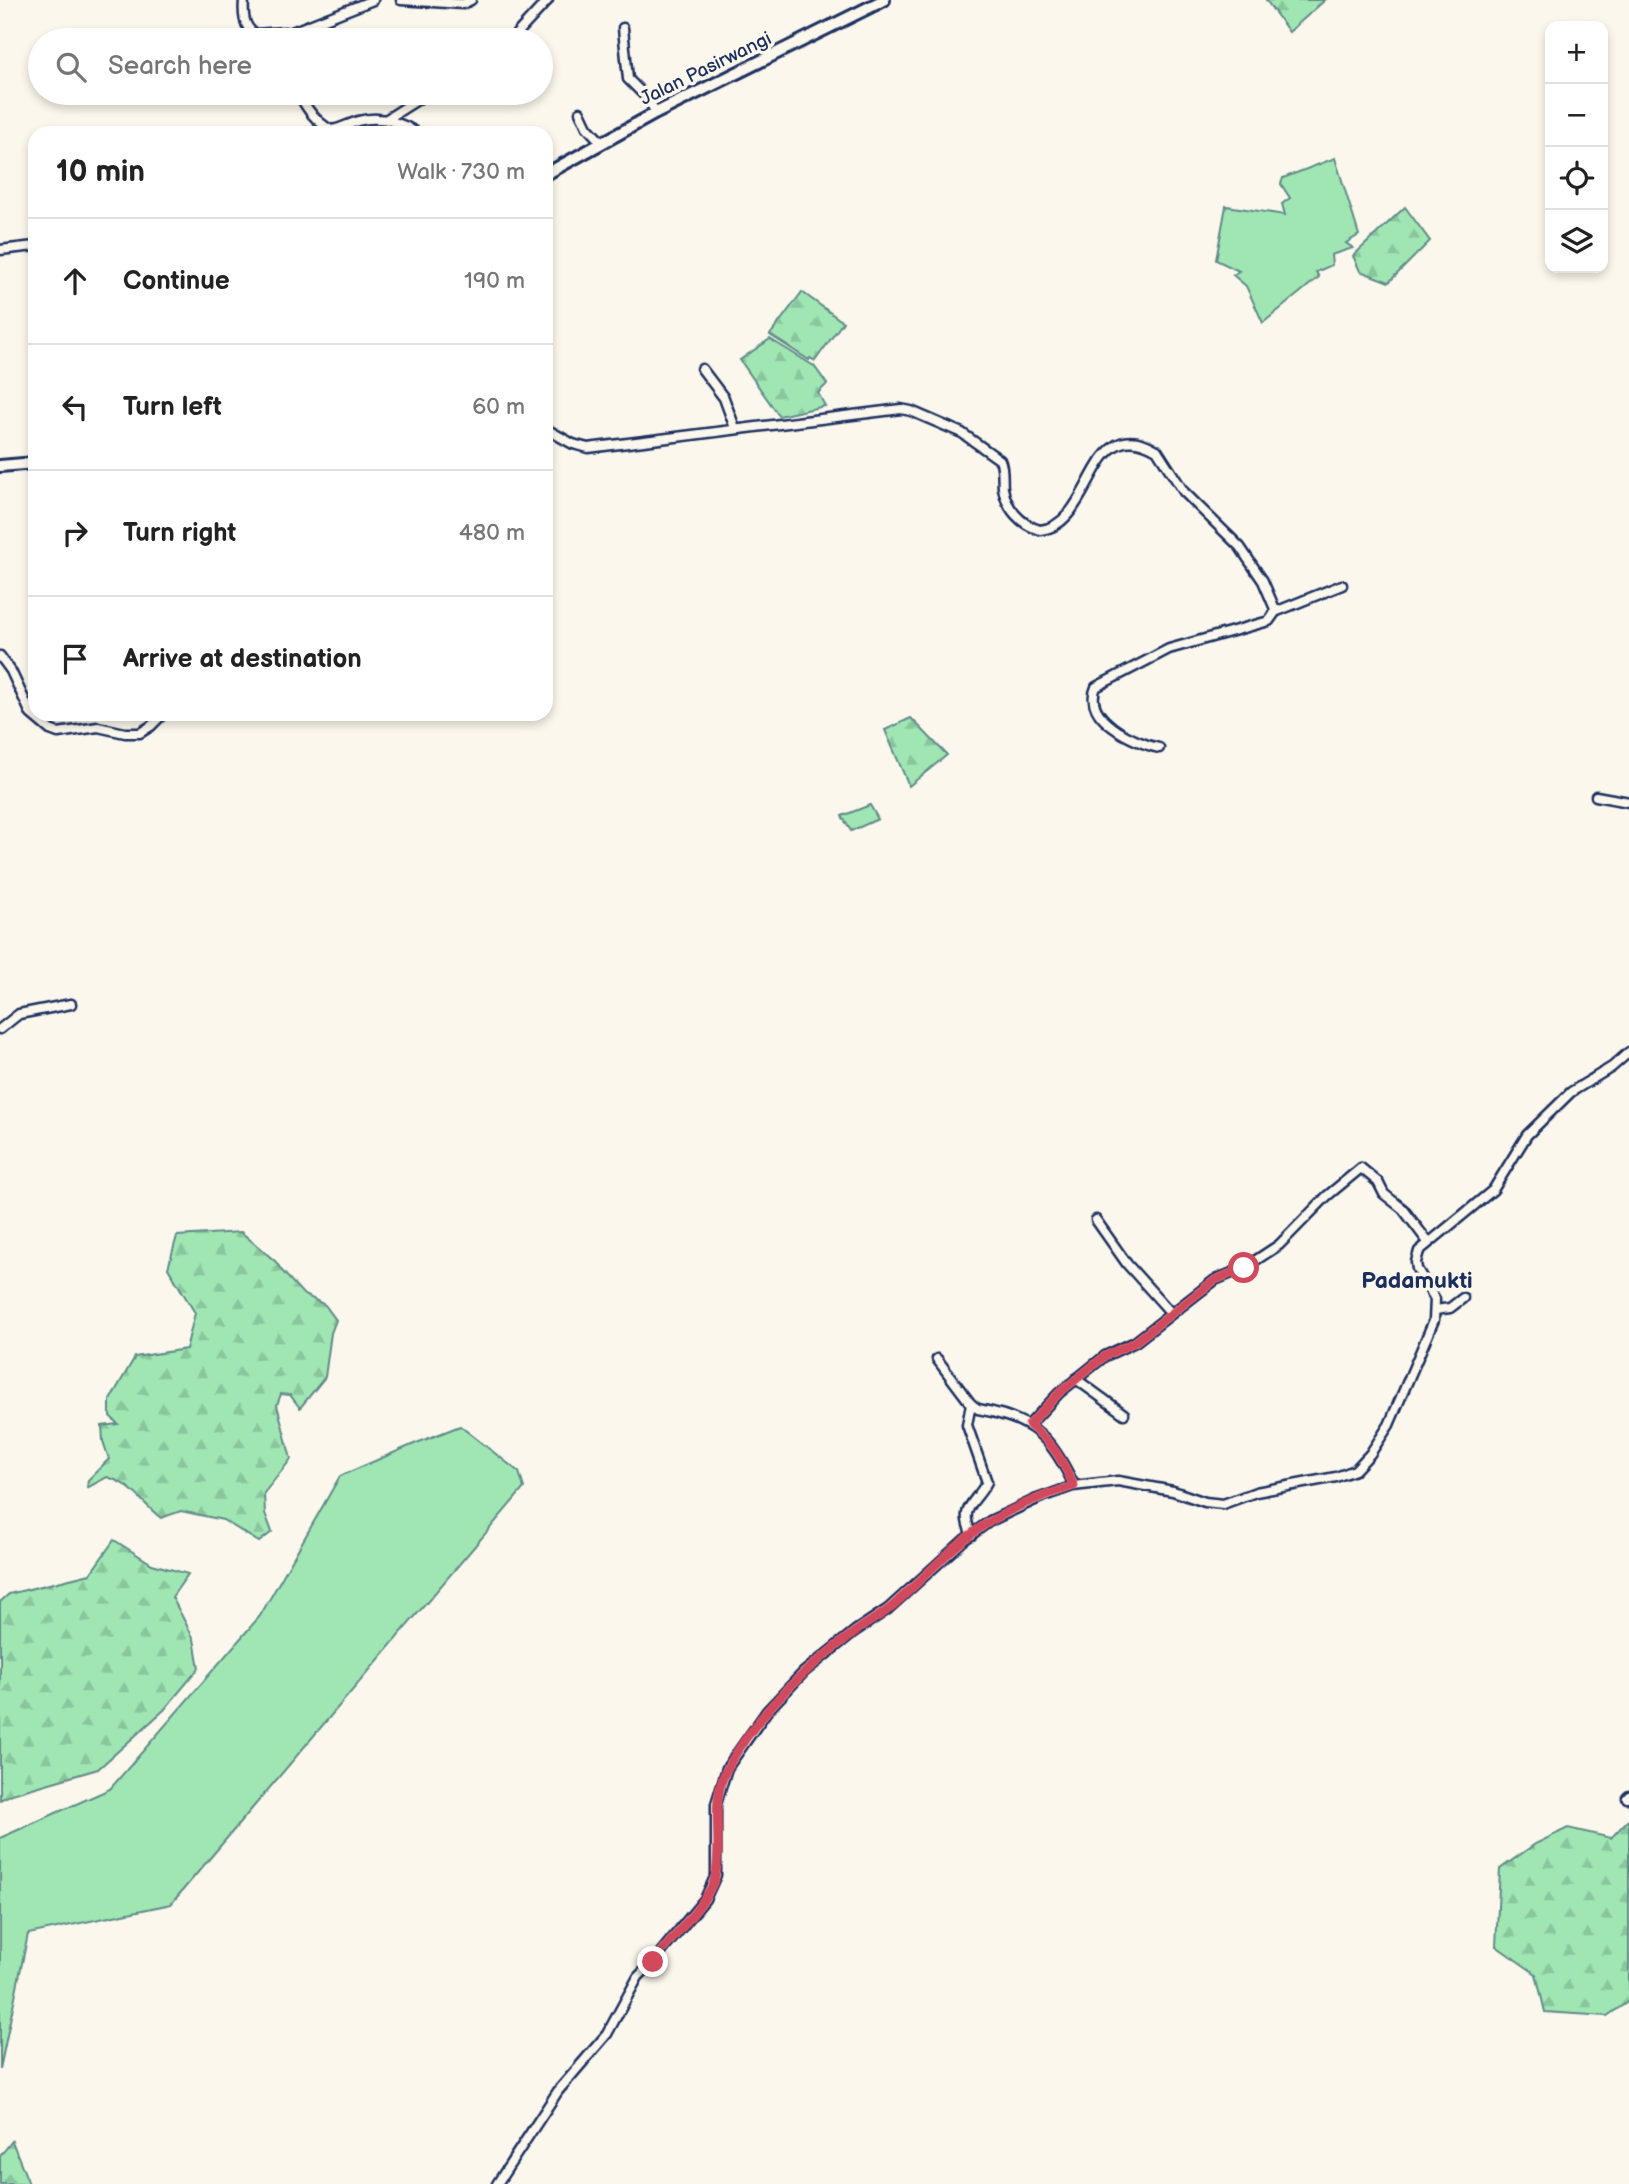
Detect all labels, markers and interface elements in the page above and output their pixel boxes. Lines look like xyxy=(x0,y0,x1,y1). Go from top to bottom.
map controls xyxy=(1545,21,1608,273)
button: + xyxy=(1545,21,1608,84)
street label: Jalan Pasirwangi xyxy=(637,27,775,111)
search box xyxy=(28,28,553,105)
icon: search xyxy=(52,48,90,86)
text: Search here xyxy=(108,51,252,82)
button: − xyxy=(1545,84,1608,147)
button: locate xyxy=(1545,147,1608,210)
text: 10 min xyxy=(56,154,145,190)
text: Walk · 730 m xyxy=(397,158,525,186)
button: layers xyxy=(1545,210,1608,273)
icon: ahead xyxy=(56,262,94,300)
text: Continue xyxy=(123,266,230,297)
text: 190 m xyxy=(464,267,525,295)
icon: left xyxy=(56,388,94,426)
text: Turn left xyxy=(123,392,222,423)
text: 60 m xyxy=(472,393,525,421)
icon: right xyxy=(56,514,94,552)
text: Turn right xyxy=(123,518,236,549)
text: 480 m xyxy=(459,519,525,547)
icon: arrive xyxy=(56,640,94,678)
text: Arrive at destination xyxy=(123,644,362,675)
route start xyxy=(1228,1252,1259,1283)
district label: Padamukti xyxy=(1361,1267,1473,1295)
route end xyxy=(637,1946,668,1977)

